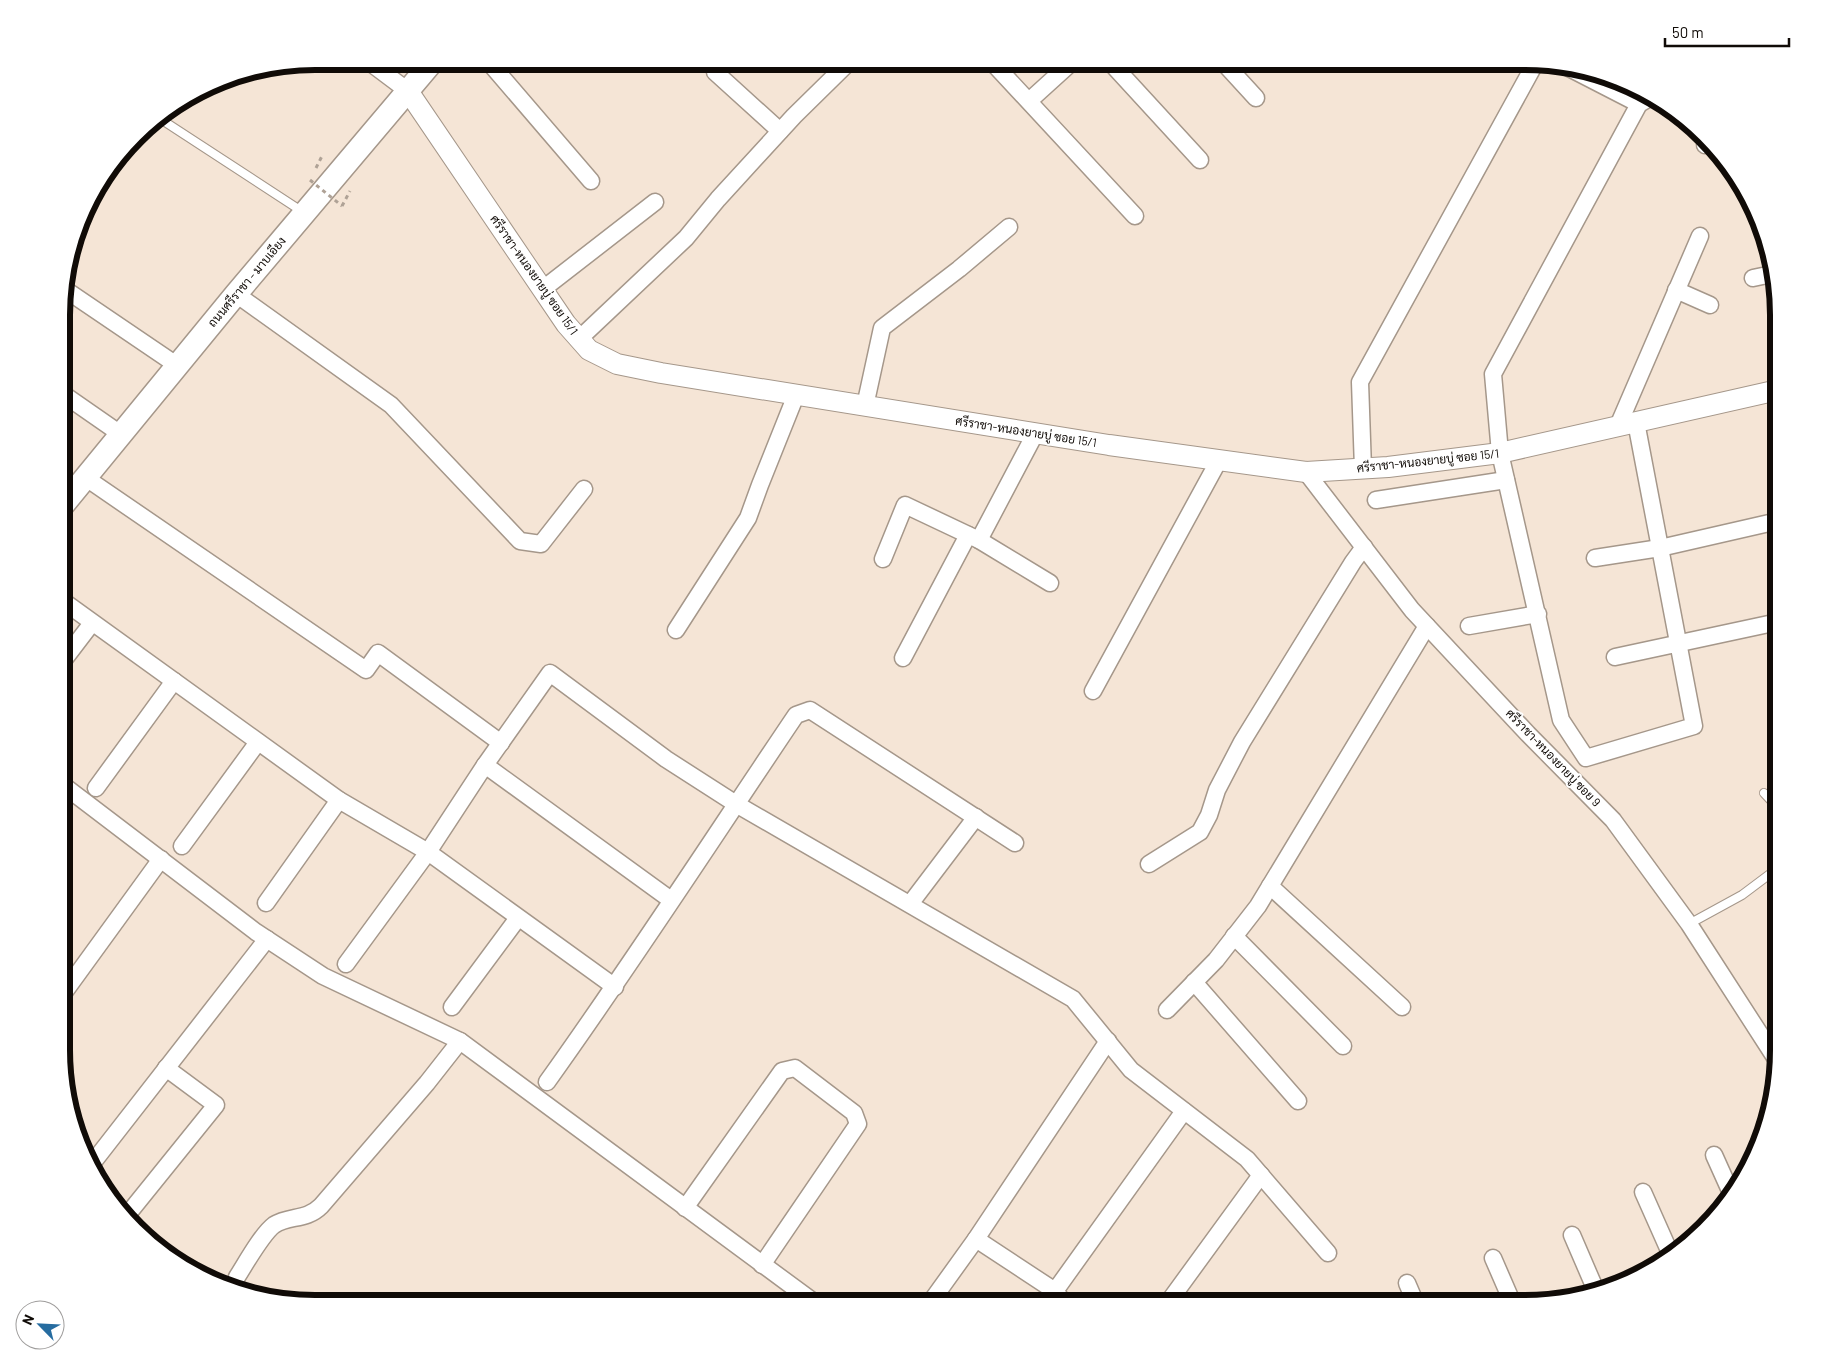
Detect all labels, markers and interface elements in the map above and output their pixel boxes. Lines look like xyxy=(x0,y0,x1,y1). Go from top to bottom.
scale bar xyxy=(1665,15,1789,47)
text: 50 m xyxy=(1672,23,1704,41)
street label: ศรีราชา-หนองยายบู่ ซอย 15/1 xyxy=(486,212,582,338)
street label: ถนนศรีราชา - มาบเอียง xyxy=(204,233,288,329)
street label: ศรีราชา-หนองยายบู่ ซอย 15/1 xyxy=(954,413,1098,451)
street label: ศรีราชา-หนองยายบู่ ซอย 15/1 xyxy=(1356,446,1500,476)
street label: ศรีราชา-หนองยายบู่ ซอย 9 xyxy=(1502,706,1604,810)
north arrow xyxy=(15,1300,65,1350)
text: N xyxy=(18,1312,37,1327)

